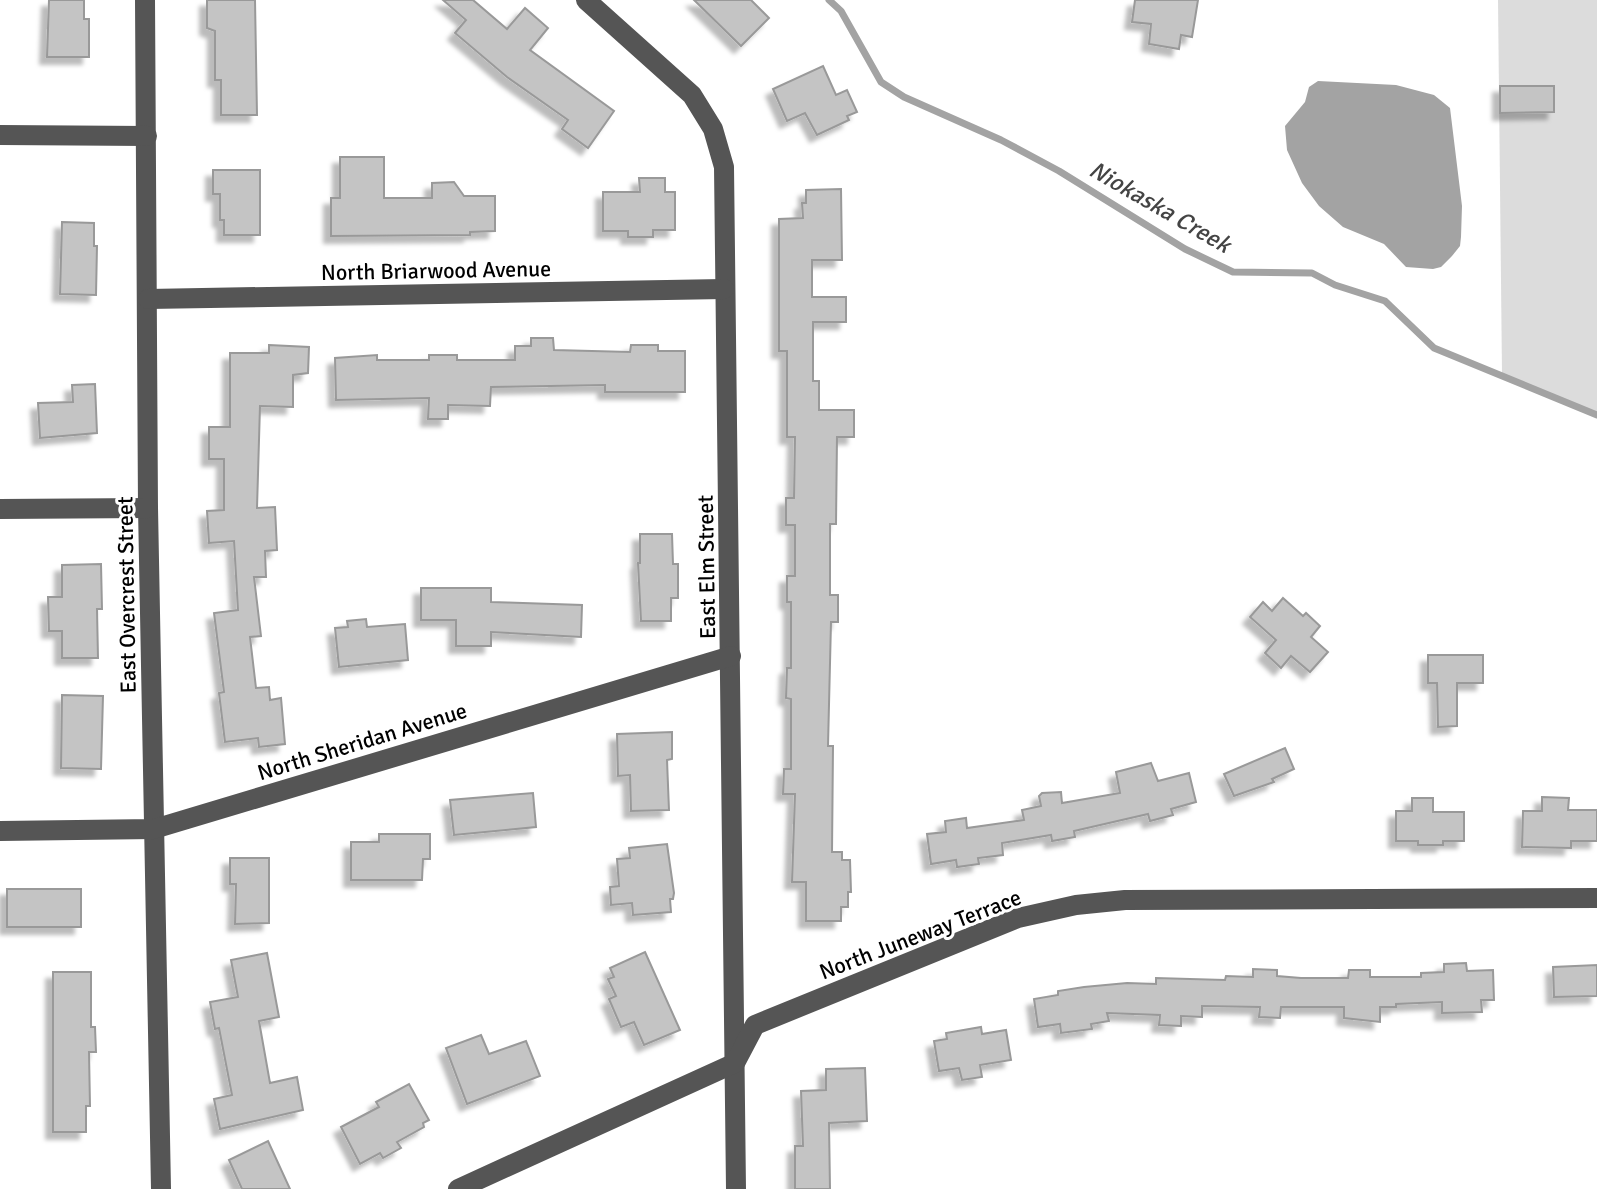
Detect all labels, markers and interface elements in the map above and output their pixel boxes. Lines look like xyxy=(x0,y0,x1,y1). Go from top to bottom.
water label: Niokaska Creek xyxy=(1084,154,1238,261)
street label: North Briarwood Avenue xyxy=(321,255,551,286)
street label: East Elm Street xyxy=(692,494,721,639)
street label: East Overcrest Street xyxy=(111,496,142,694)
street label: North Sheridan Avenue xyxy=(254,697,470,786)
street label: North Juneway Terrace xyxy=(815,883,1025,985)

